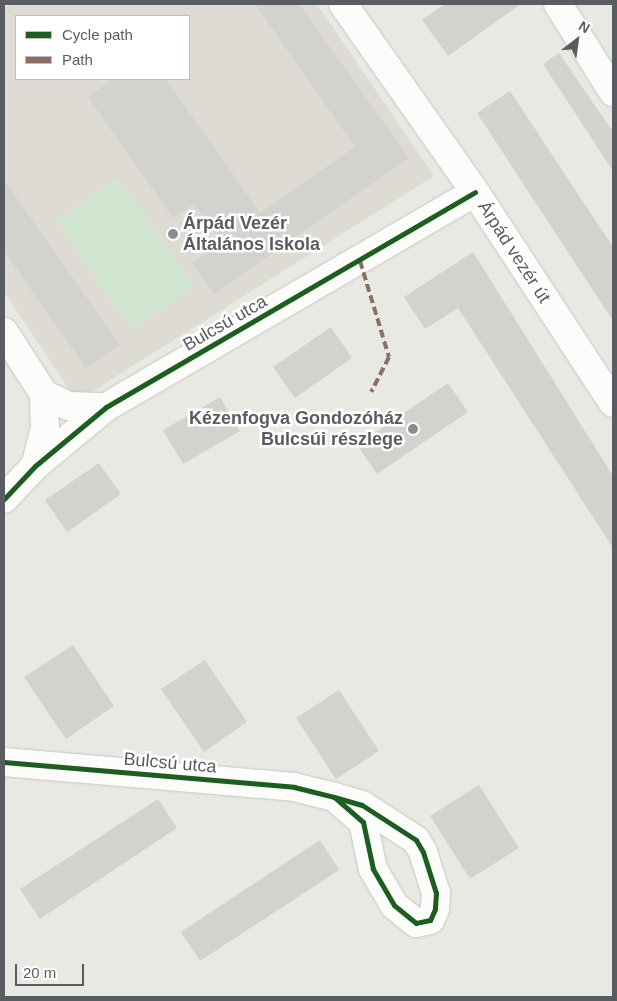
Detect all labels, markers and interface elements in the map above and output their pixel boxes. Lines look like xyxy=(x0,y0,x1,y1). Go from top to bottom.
legend xyxy=(15,15,190,80)
north arrow xyxy=(552,15,602,65)
text: N xyxy=(576,18,593,36)
text: Cycle path xyxy=(62,26,133,43)
text: Path xyxy=(62,51,93,68)
street label: Árpád vezér út xyxy=(473,197,555,307)
place label: Árpád Vezér Általános Iskola xyxy=(183,213,320,255)
marker: Árpád Vezér Általános Iskola xyxy=(167,228,179,240)
street label: Bulcsú utca xyxy=(179,290,271,356)
place label: Kézenfogva Gondozóház Bulcsúi részlege xyxy=(189,408,403,450)
marker: Kézenfogva Gondozóház Bulcsúi részlege xyxy=(407,423,419,435)
street label: Bulcsú utca xyxy=(123,748,217,778)
scale bar xyxy=(18,954,86,986)
text: 20 m xyxy=(23,964,56,981)

